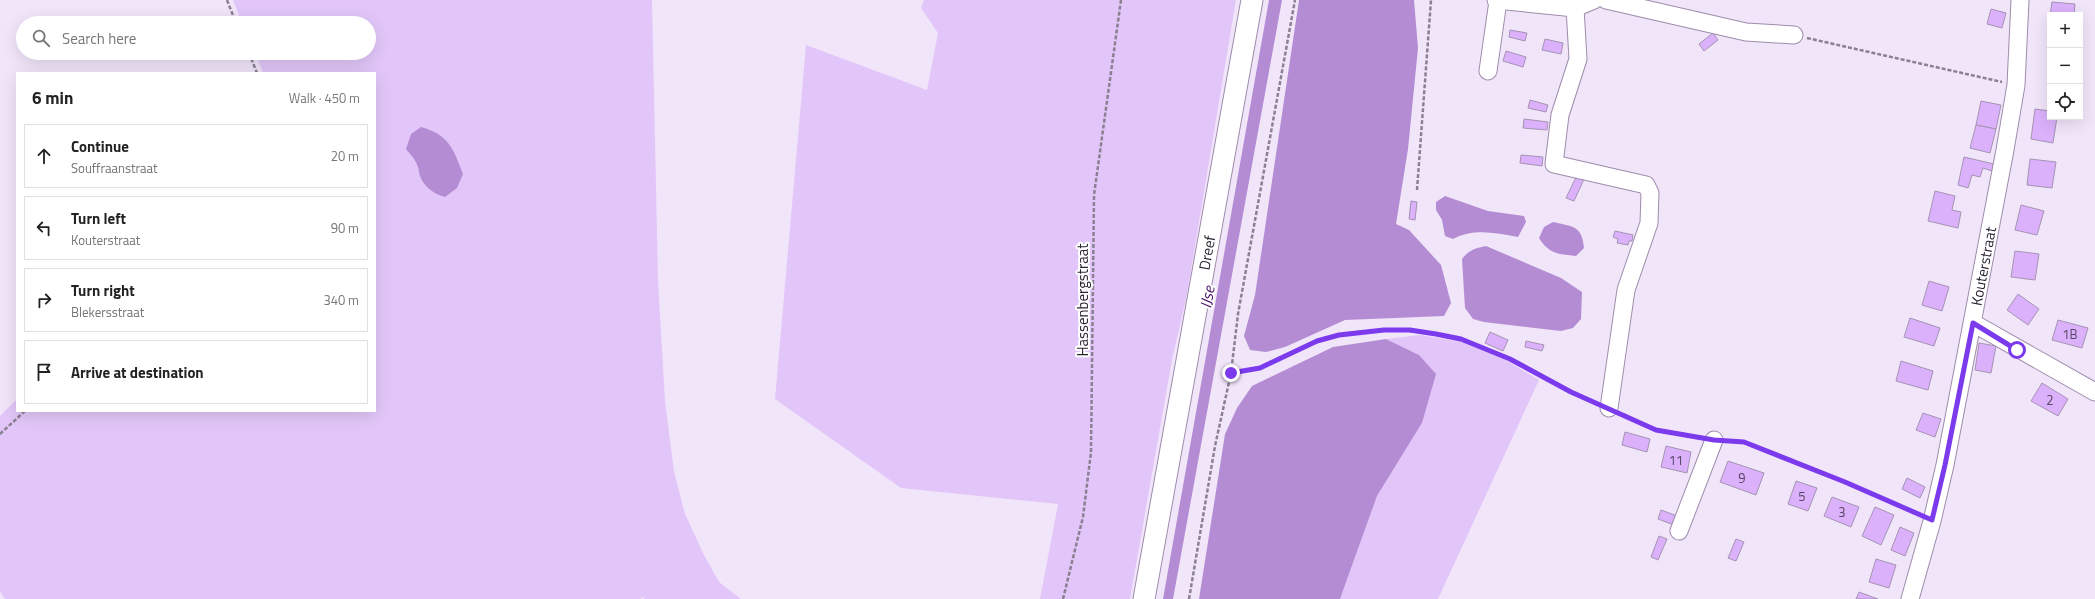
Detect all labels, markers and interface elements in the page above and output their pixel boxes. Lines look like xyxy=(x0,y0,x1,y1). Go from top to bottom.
map controls xyxy=(2047,12,2083,120)
button: + xyxy=(2047,12,2083,48)
search box xyxy=(16,16,376,60)
icon: search xyxy=(30,27,52,49)
text: Search here xyxy=(62,27,136,50)
button: − xyxy=(2047,48,2083,84)
button: locate xyxy=(2047,84,2083,120)
text: 6 min xyxy=(32,85,73,111)
text: Walk · 450 m xyxy=(289,88,360,108)
text: Continue xyxy=(71,135,129,158)
icon: ahead xyxy=(33,145,55,167)
text: 20 m xyxy=(331,146,359,166)
text: Souffraanstraat xyxy=(71,158,158,178)
text: Turn left xyxy=(71,207,126,230)
icon: left xyxy=(33,217,55,239)
text: 90 m xyxy=(331,218,359,238)
street label: Kouterstraat xyxy=(1964,224,2002,308)
text: Kouterstraat xyxy=(71,230,140,250)
street label: Dreef xyxy=(1192,233,1221,272)
street label: Hassenbergstraat xyxy=(1071,243,1094,357)
text: Turn right xyxy=(71,279,135,302)
water label: IJse xyxy=(1193,282,1221,310)
icon: right xyxy=(33,289,55,311)
text: 340 m xyxy=(323,290,359,310)
text: Blekersstraat xyxy=(71,302,144,322)
house number: 1B xyxy=(2062,324,2078,344)
route start xyxy=(2008,341,2026,359)
icon: arrive xyxy=(33,361,55,383)
text: Arrive at destination xyxy=(71,361,204,384)
route end xyxy=(1222,364,1240,382)
house number: 2 xyxy=(2046,390,2054,410)
house number: 11 xyxy=(1669,450,1683,470)
house number: 9 xyxy=(1738,468,1746,488)
house number: 5 xyxy=(1798,486,1806,506)
house number: 3 xyxy=(1838,502,1846,522)

